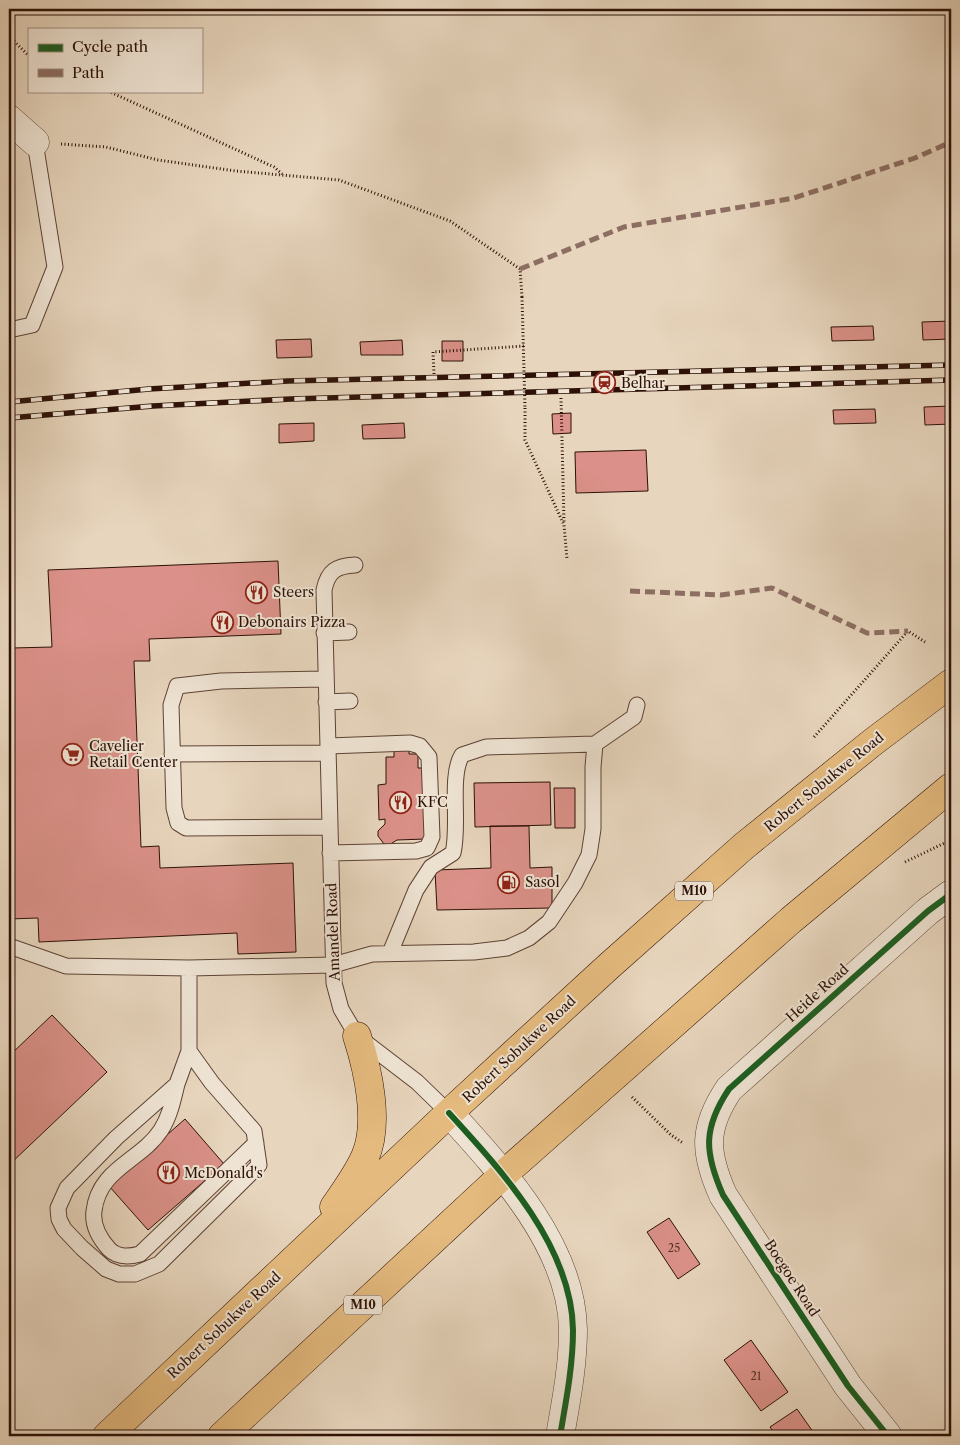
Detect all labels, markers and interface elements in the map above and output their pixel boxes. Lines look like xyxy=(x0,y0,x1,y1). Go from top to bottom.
legend xyxy=(28,28,202,92)
text: Cycle path xyxy=(72,37,149,56)
text: Path xyxy=(72,63,105,82)
station icon: Belhar xyxy=(593,371,617,395)
place label: Belhar xyxy=(621,374,665,392)
restaurant icon: Steers xyxy=(245,580,269,604)
place label: Steers xyxy=(273,583,314,601)
restaurant icon: Debonairs Pizza xyxy=(210,610,234,634)
place label: Debonairs Pizza xyxy=(238,613,346,631)
street label: Robert Sobukwe Road xyxy=(761,728,888,836)
place label: Cavelier Retail Center xyxy=(89,737,178,771)
supermarket icon: Cavelier Retail Center xyxy=(61,742,85,766)
restaurant icon: KFC xyxy=(389,790,413,814)
place label: KFC xyxy=(417,793,448,811)
fuel station icon: Sasol xyxy=(497,870,521,894)
place label: Sasol xyxy=(525,873,560,891)
road number: M10 xyxy=(675,881,713,900)
street label: Amandel Road xyxy=(322,882,344,983)
street label: Heide Road xyxy=(782,960,853,1026)
street label: Robert Sobukwe Road xyxy=(458,991,580,1106)
restaurant icon: McDonald's xyxy=(156,1161,180,1185)
place label: McDonald's xyxy=(184,1164,263,1182)
street label: Boegoe Road xyxy=(760,1236,824,1320)
house number: 25 xyxy=(668,1241,680,1255)
street label: Robert Sobukwe Road xyxy=(163,1267,285,1382)
road number: M10 xyxy=(344,1296,382,1314)
house number: 21 xyxy=(751,1369,762,1383)

